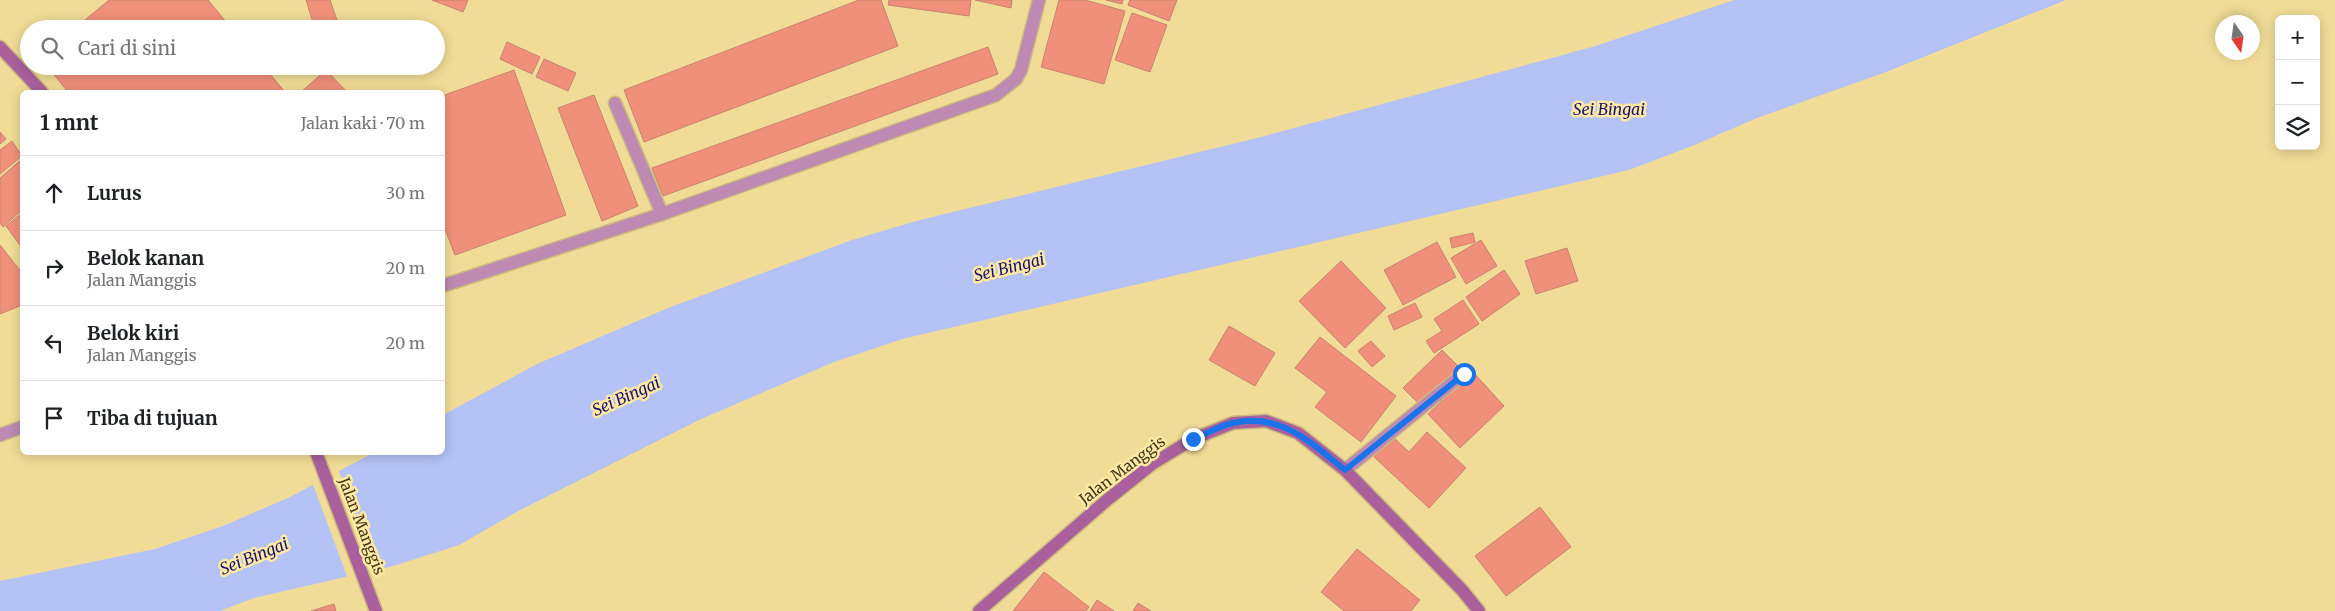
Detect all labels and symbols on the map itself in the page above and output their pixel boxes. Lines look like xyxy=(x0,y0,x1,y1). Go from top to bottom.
north arrow xyxy=(2215,15,2260,60)
water label: Sei Bingai xyxy=(1573,99,1645,119)
water label: Sei Bingai xyxy=(972,249,1047,285)
route start xyxy=(1453,363,1476,386)
water label: Sei Bingai xyxy=(589,372,663,420)
route end xyxy=(1182,428,1205,451)
street label: Jalan Manggis xyxy=(1074,432,1169,509)
street label: Jalan Manggis xyxy=(334,474,389,577)
water label: Sei Bingai xyxy=(217,533,291,579)

